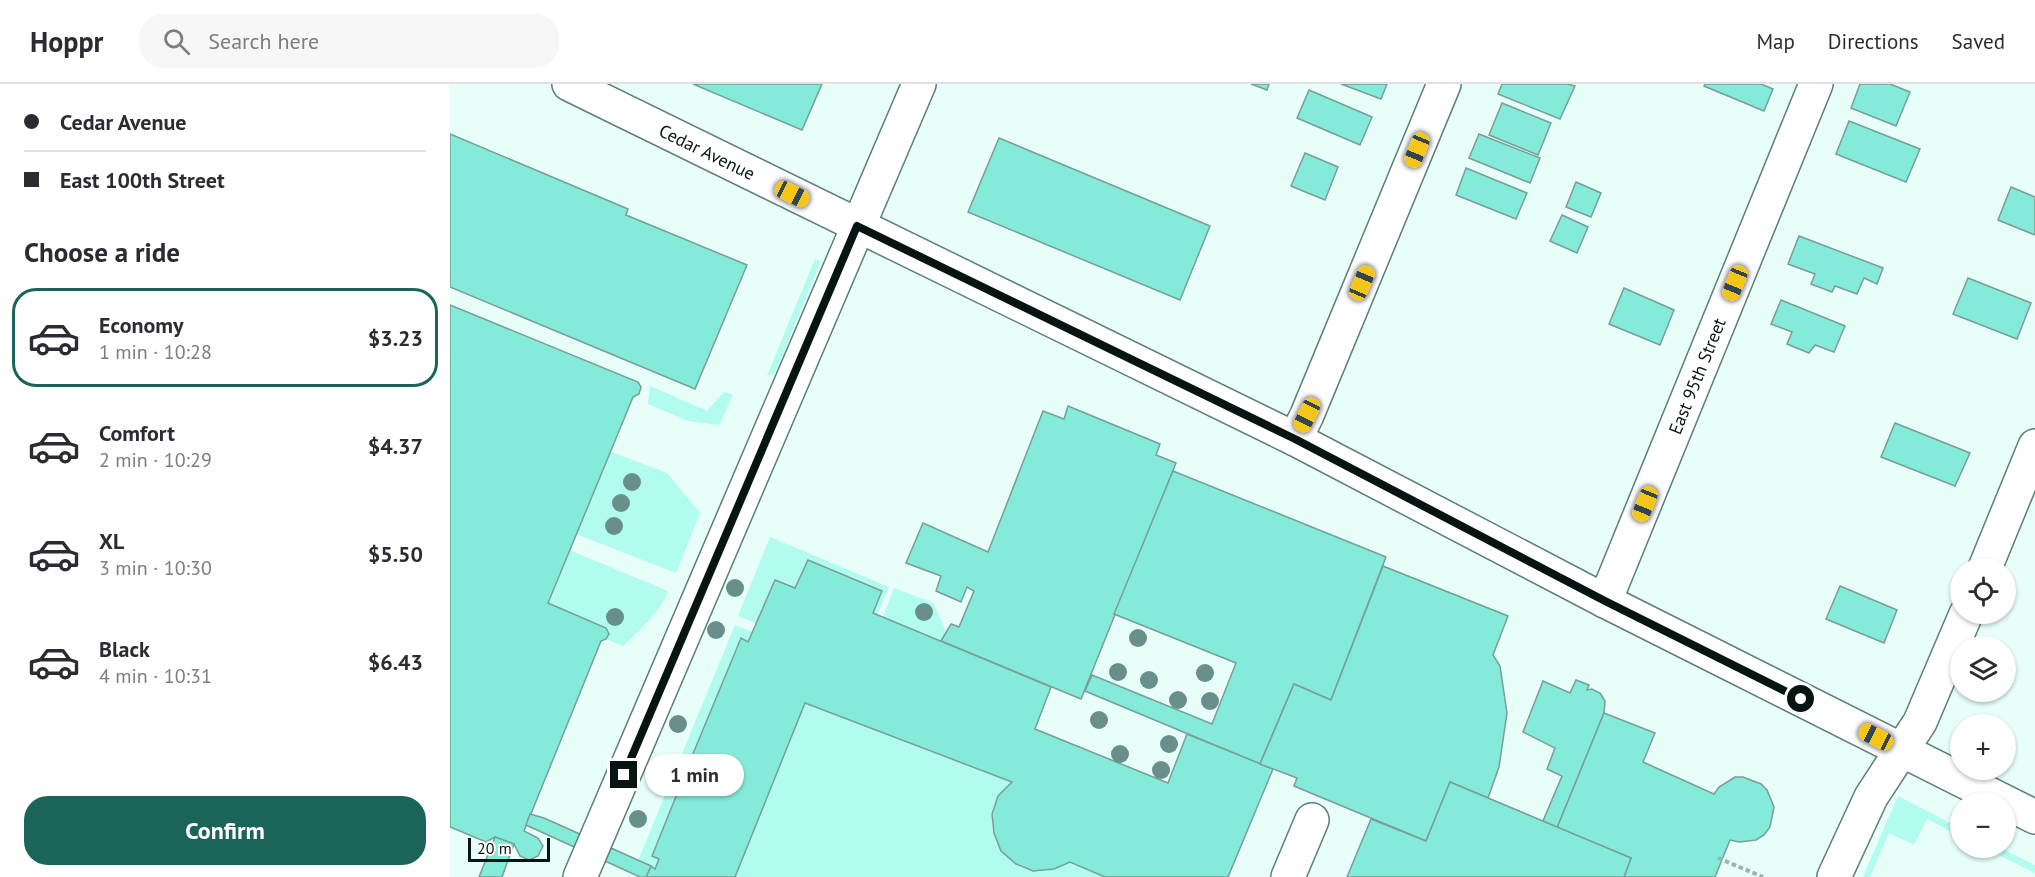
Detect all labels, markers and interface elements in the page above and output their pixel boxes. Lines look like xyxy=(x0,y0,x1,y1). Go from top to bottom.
search box xyxy=(139,14,559,68)
text: Hoppr xyxy=(30,23,103,60)
icon: search xyxy=(160,25,193,58)
text: Search here xyxy=(208,27,319,55)
text: Map xyxy=(1756,28,1795,55)
text: Directions xyxy=(1828,28,1919,55)
text: Saved xyxy=(1952,28,2005,55)
text: Cedar Avenue xyxy=(60,108,186,136)
street label: Cedar Avenue xyxy=(655,119,759,185)
car xyxy=(1402,130,1432,170)
text: East 100th Street xyxy=(60,166,225,194)
car xyxy=(772,178,812,210)
text: Choose a ride xyxy=(24,235,180,269)
car xyxy=(1347,263,1377,303)
car xyxy=(1720,263,1750,303)
icon: car xyxy=(27,311,81,365)
text: Economy xyxy=(99,311,183,339)
street label: East 95th Street xyxy=(1663,314,1731,438)
text: $3.23 xyxy=(368,324,423,352)
text: 1 min · 10:28 xyxy=(99,339,212,365)
car xyxy=(1291,395,1323,435)
icon: car xyxy=(27,419,81,473)
text: Comfort xyxy=(99,419,175,447)
text: $4.37 xyxy=(368,432,423,460)
text: 2 min · 10:29 xyxy=(99,447,212,473)
car xyxy=(1630,484,1660,524)
icon: car xyxy=(27,527,81,581)
text: XL xyxy=(99,527,124,555)
text: $5.50 xyxy=(368,540,423,568)
text: 3 min · 10:30 xyxy=(99,555,212,581)
map controls xyxy=(1950,558,2016,858)
button: locate xyxy=(1950,558,2016,624)
icon: car xyxy=(27,635,81,689)
text: Black xyxy=(99,635,150,663)
button: layers xyxy=(1950,636,2016,702)
text: $6.43 xyxy=(368,648,423,676)
text: 4 min · 10:31 xyxy=(99,663,212,689)
route start xyxy=(1787,685,1814,712)
button: + xyxy=(1950,714,2016,780)
car xyxy=(1856,721,1896,753)
callout: 1 min xyxy=(645,754,744,796)
route end xyxy=(610,761,637,788)
text: 1 min xyxy=(670,762,719,788)
button: − xyxy=(1950,792,2016,858)
button: Confirm xyxy=(24,796,426,865)
scale bar xyxy=(468,835,550,862)
text: 20 m xyxy=(477,838,512,858)

